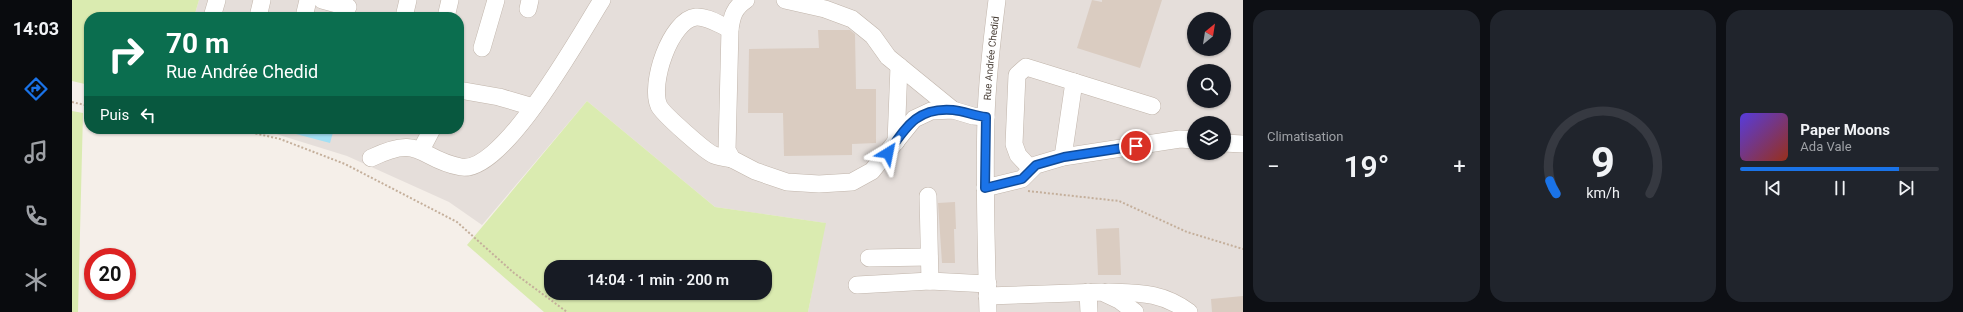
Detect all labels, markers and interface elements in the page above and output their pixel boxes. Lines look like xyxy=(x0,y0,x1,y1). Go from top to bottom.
north arrow xyxy=(1187,12,1231,56)
map controls xyxy=(1187,12,1231,160)
street label: Rue Andrée Chedid xyxy=(981,15,1000,101)
text: 14:03 xyxy=(13,18,59,39)
text: 70 m xyxy=(166,27,229,60)
icon: right xyxy=(100,28,152,80)
text: Rue Andrée Chedid xyxy=(166,61,318,82)
button: search xyxy=(1187,64,1231,108)
icon: directions xyxy=(22,75,50,103)
icon: left xyxy=(137,104,159,126)
text: Puis xyxy=(100,106,129,124)
button: layers xyxy=(1187,116,1231,160)
text: Paper Moons xyxy=(1800,121,1890,139)
pin xyxy=(1119,129,1153,163)
text: Climatisation xyxy=(1267,129,1343,144)
position arrow xyxy=(867,132,909,174)
icon: arrive xyxy=(1125,135,1147,157)
icon: music xyxy=(22,138,50,166)
text: 9 xyxy=(1591,138,1615,187)
text: Ada Vale xyxy=(1800,139,1852,154)
text: 19° xyxy=(1343,149,1389,184)
text: − xyxy=(1267,154,1280,179)
text: + xyxy=(1453,154,1466,179)
icon: previous xyxy=(1762,177,1784,199)
icon: pause xyxy=(1829,177,1851,199)
icon: next xyxy=(1895,177,1917,199)
text: km/h xyxy=(1586,185,1620,201)
icon: phone xyxy=(22,202,50,230)
speed limit sign: 20 xyxy=(84,248,136,300)
icon: climate xyxy=(22,266,50,294)
text: 14:04 · 1 min · 200 m xyxy=(587,271,729,289)

